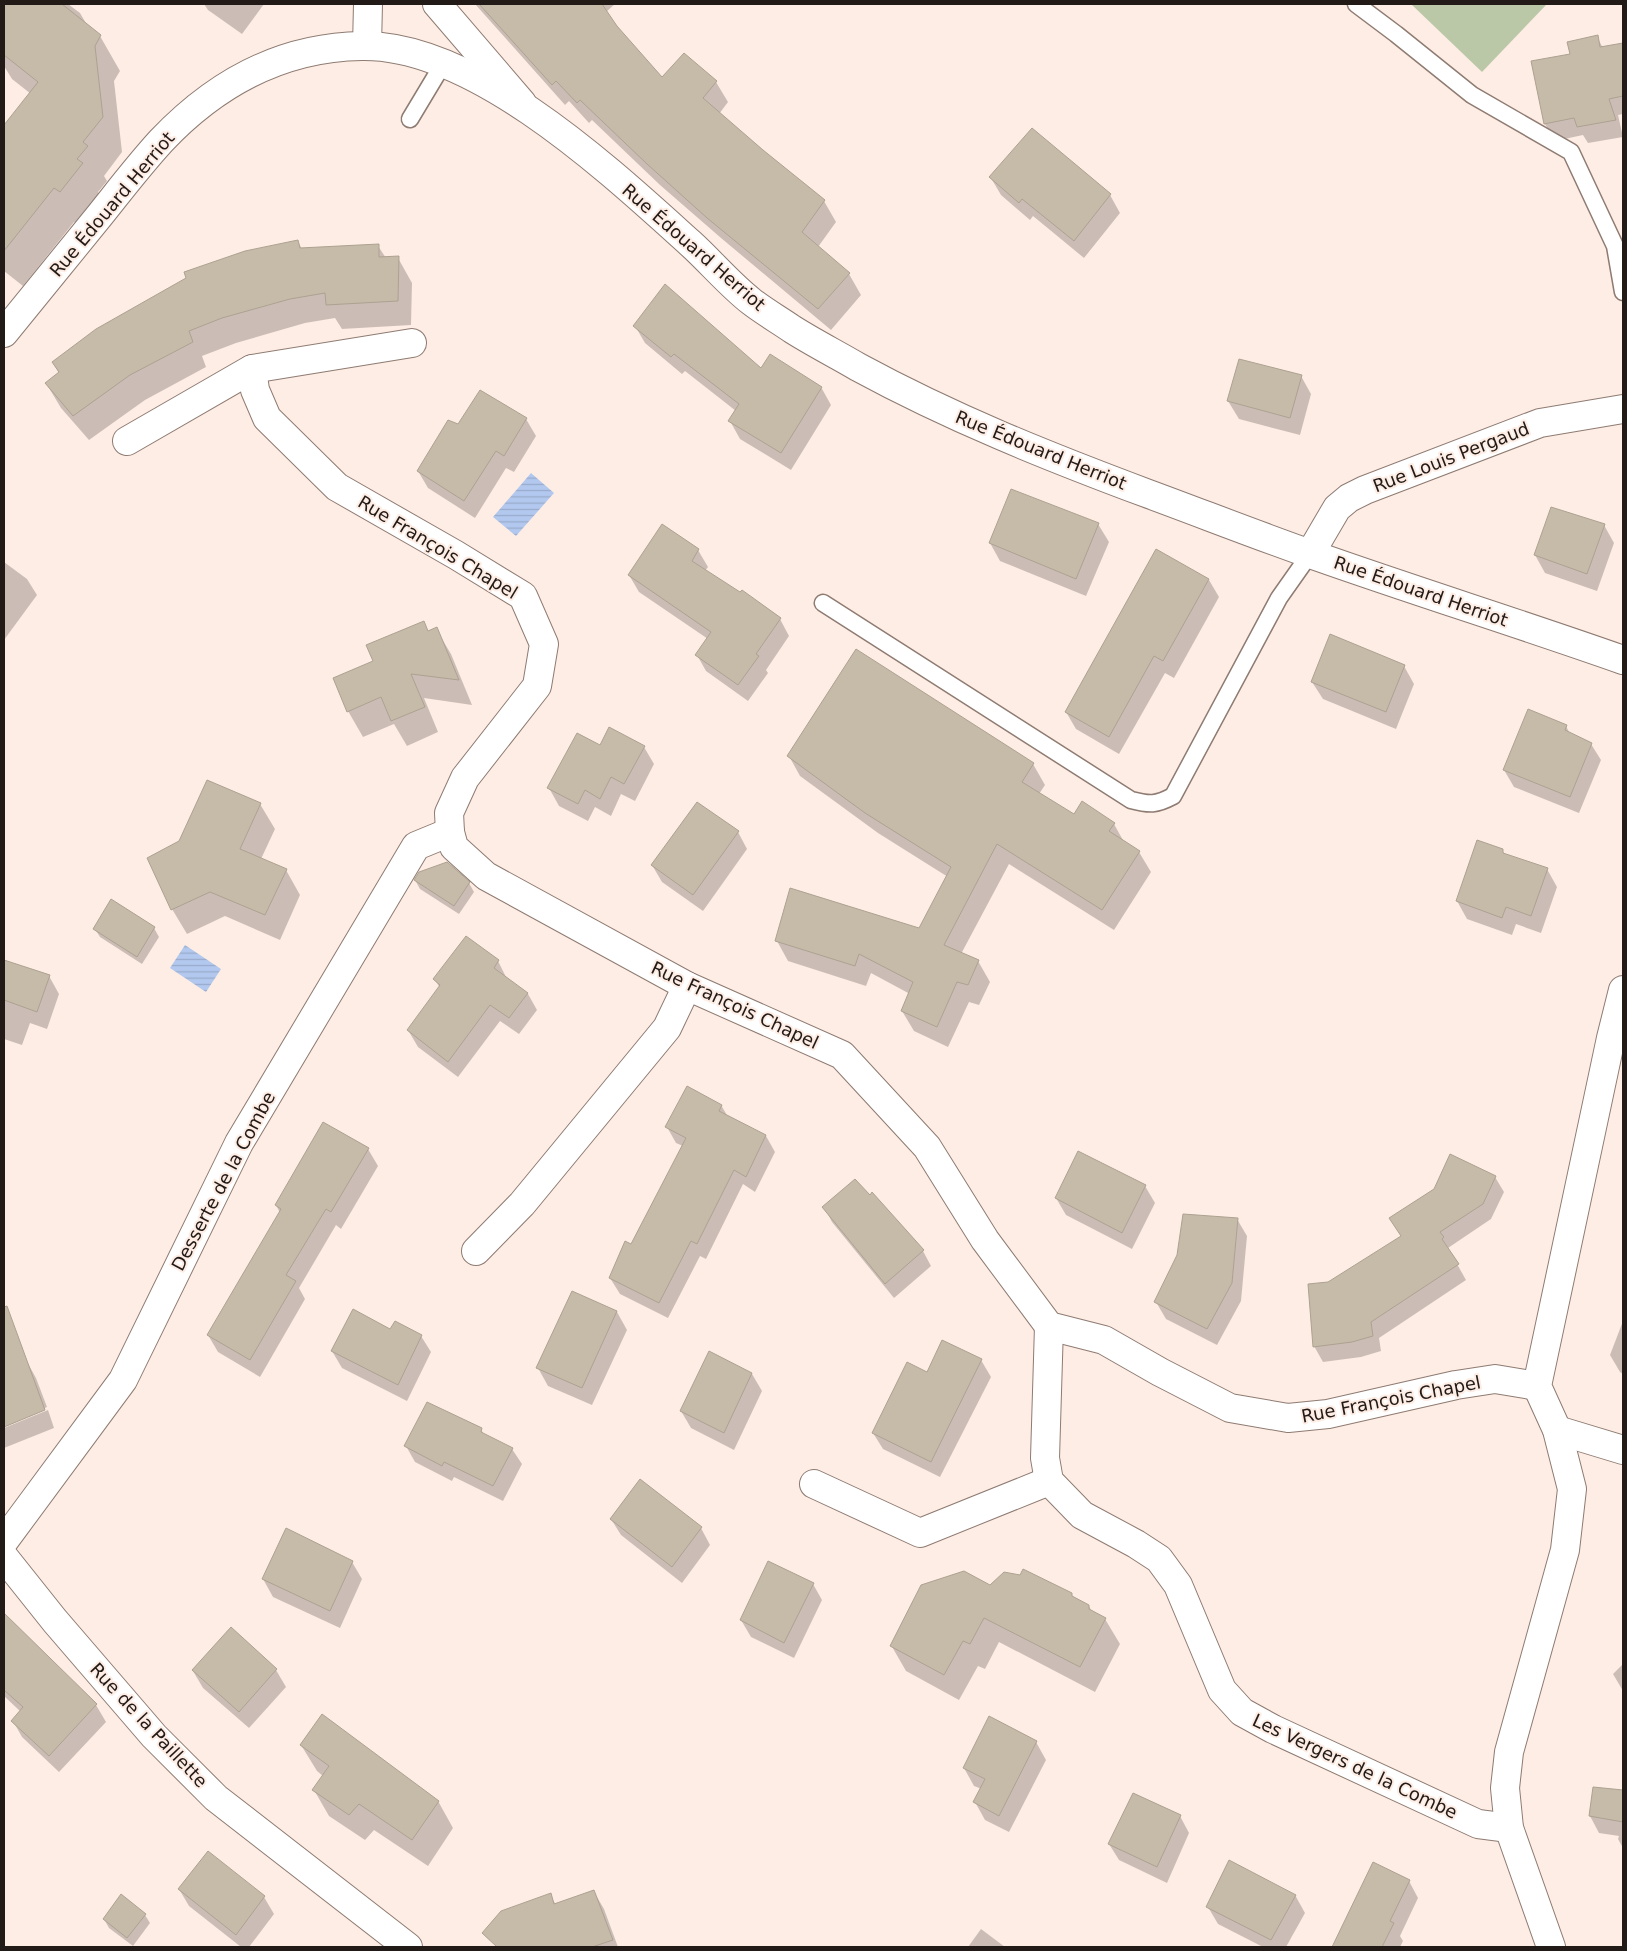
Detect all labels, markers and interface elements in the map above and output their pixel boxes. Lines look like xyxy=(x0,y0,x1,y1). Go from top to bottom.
street label: Rue Édouard Herriot xyxy=(45,127,179,281)
street label: Rue Édouard Herriot xyxy=(618,179,770,315)
street label: Rue Édouard Herriot xyxy=(952,406,1130,494)
street label: Rue Louis Pergaud xyxy=(1370,417,1532,497)
street label: Rue François Chapel xyxy=(354,491,522,603)
street label: Rue Édouard Herriot xyxy=(1331,551,1511,631)
street label: Rue François Chapel xyxy=(648,957,822,1053)
street label: Desserte de la Combe xyxy=(167,1088,279,1274)
street label: Rue François Chapel xyxy=(1300,1371,1482,1427)
street label: Rue de la Paillette xyxy=(86,1659,212,1791)
street label: Les Vergers de la Combe xyxy=(1249,1709,1461,1823)

